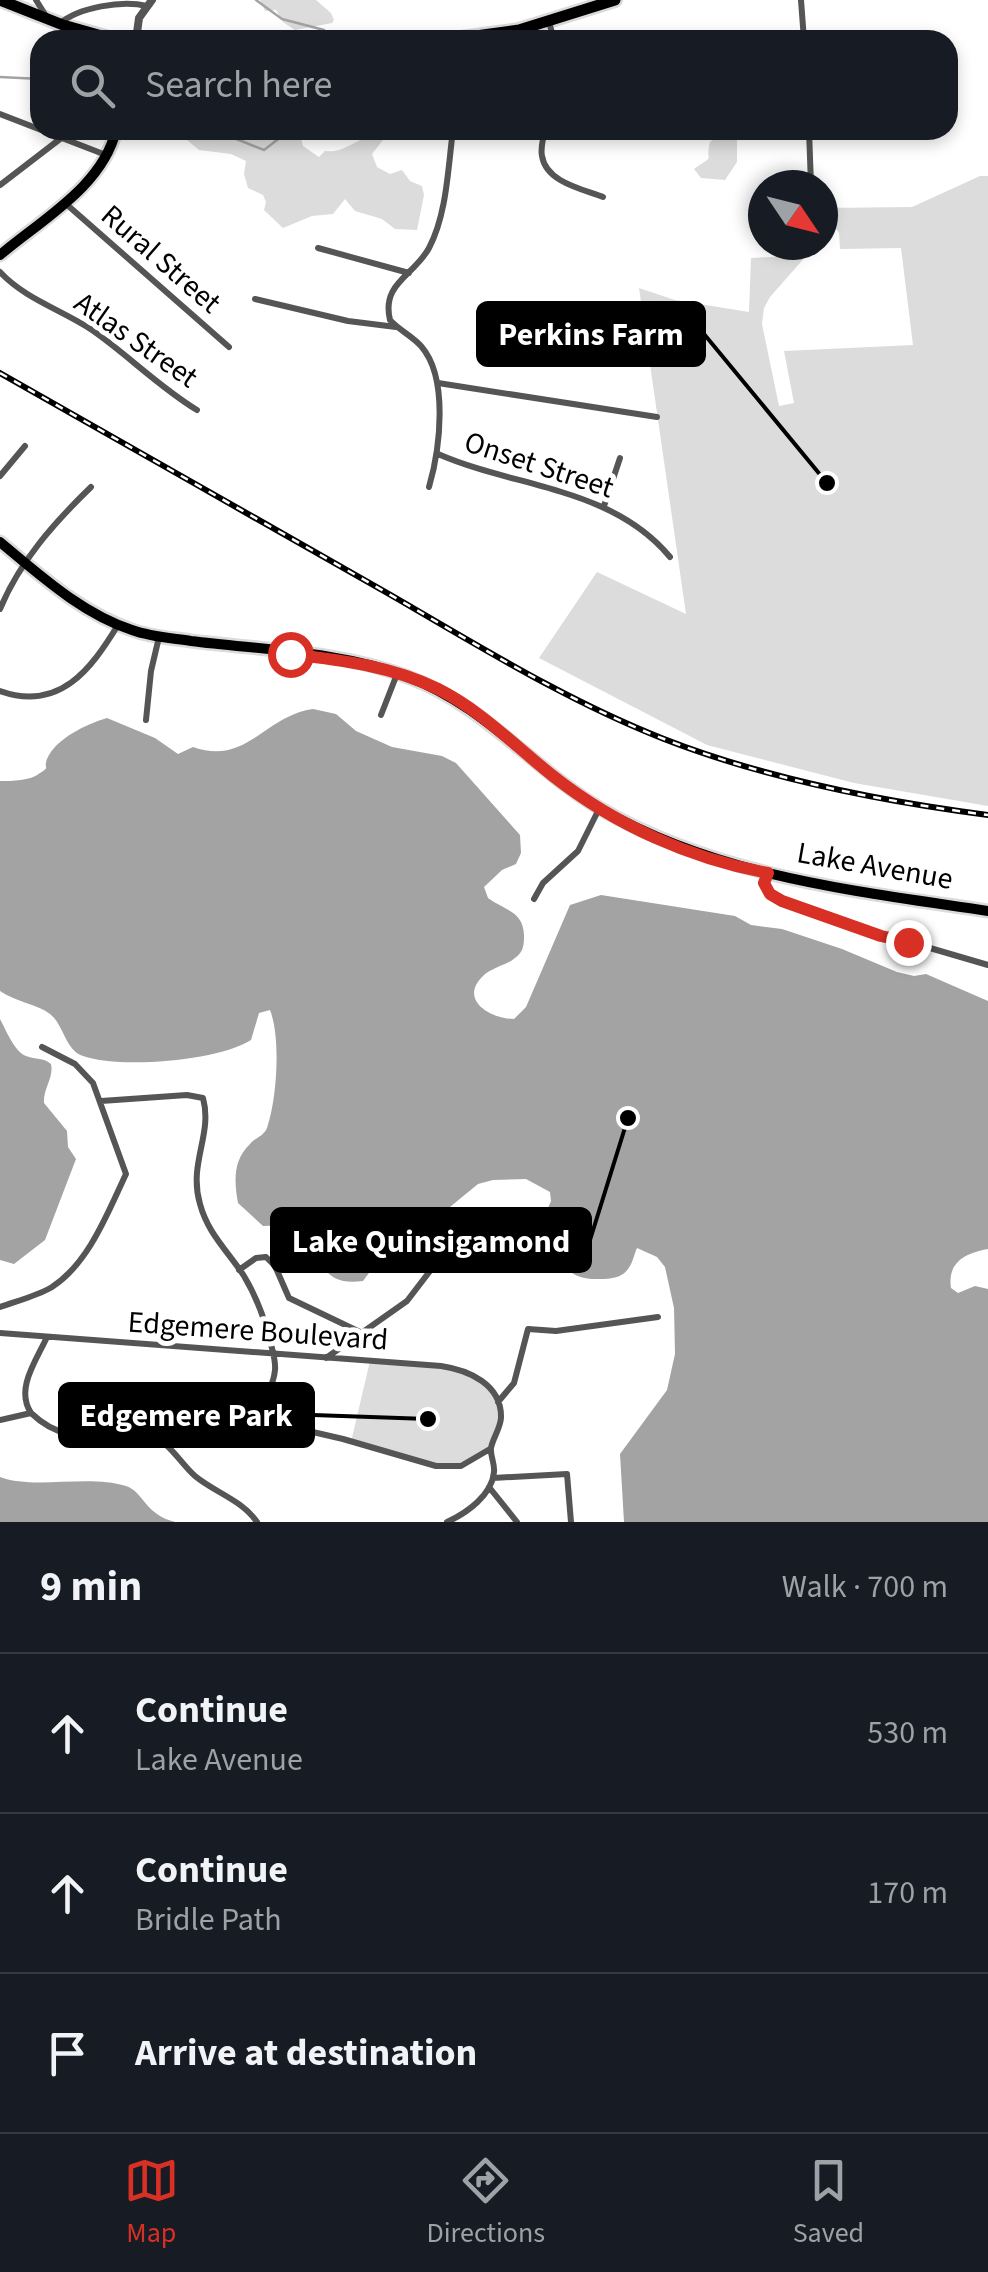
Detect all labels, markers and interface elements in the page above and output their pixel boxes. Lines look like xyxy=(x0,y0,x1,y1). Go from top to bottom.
search box xyxy=(30,30,958,140)
icon: search xyxy=(65,58,120,113)
text: Search here xyxy=(145,58,332,112)
north arrow xyxy=(748,170,838,260)
street label: Rural Street xyxy=(91,195,231,323)
street label: Atlas Street xyxy=(65,282,207,398)
callout: Perkins Farm xyxy=(478,303,704,365)
text: Perkins Farm xyxy=(498,312,684,358)
street label: Onset Street xyxy=(459,421,619,509)
route start xyxy=(268,632,314,678)
street label: Lake Avenue xyxy=(794,831,956,901)
route end xyxy=(886,920,932,966)
callout: Lake Quinsigamond xyxy=(272,1209,590,1271)
text: Lake Quinsigamond xyxy=(292,1219,570,1265)
street label: Edgemere Boulevard xyxy=(126,1300,390,1362)
callout: Edgemere Park xyxy=(60,1384,313,1446)
text: Edgemere Park xyxy=(79,1393,293,1439)
text: 9 min xyxy=(40,1557,142,1617)
text: Walk · 700 m xyxy=(782,1564,948,1610)
text: Continue xyxy=(135,1683,288,1737)
icon: ahead xyxy=(40,1706,95,1761)
text: 530 m xyxy=(867,1710,948,1756)
text: Lake Avenue xyxy=(135,1737,303,1783)
text: Continue xyxy=(135,1843,288,1897)
icon: ahead xyxy=(40,1866,95,1921)
text: 170 m xyxy=(867,1870,948,1916)
text: Bridle Path xyxy=(135,1897,282,1943)
icon: arrive xyxy=(40,2026,95,2081)
text: Arrive at destination xyxy=(135,2026,477,2080)
tab: Map xyxy=(124,2153,179,2253)
tab: Directions xyxy=(427,2153,545,2253)
tab: Saved xyxy=(793,2153,864,2253)

